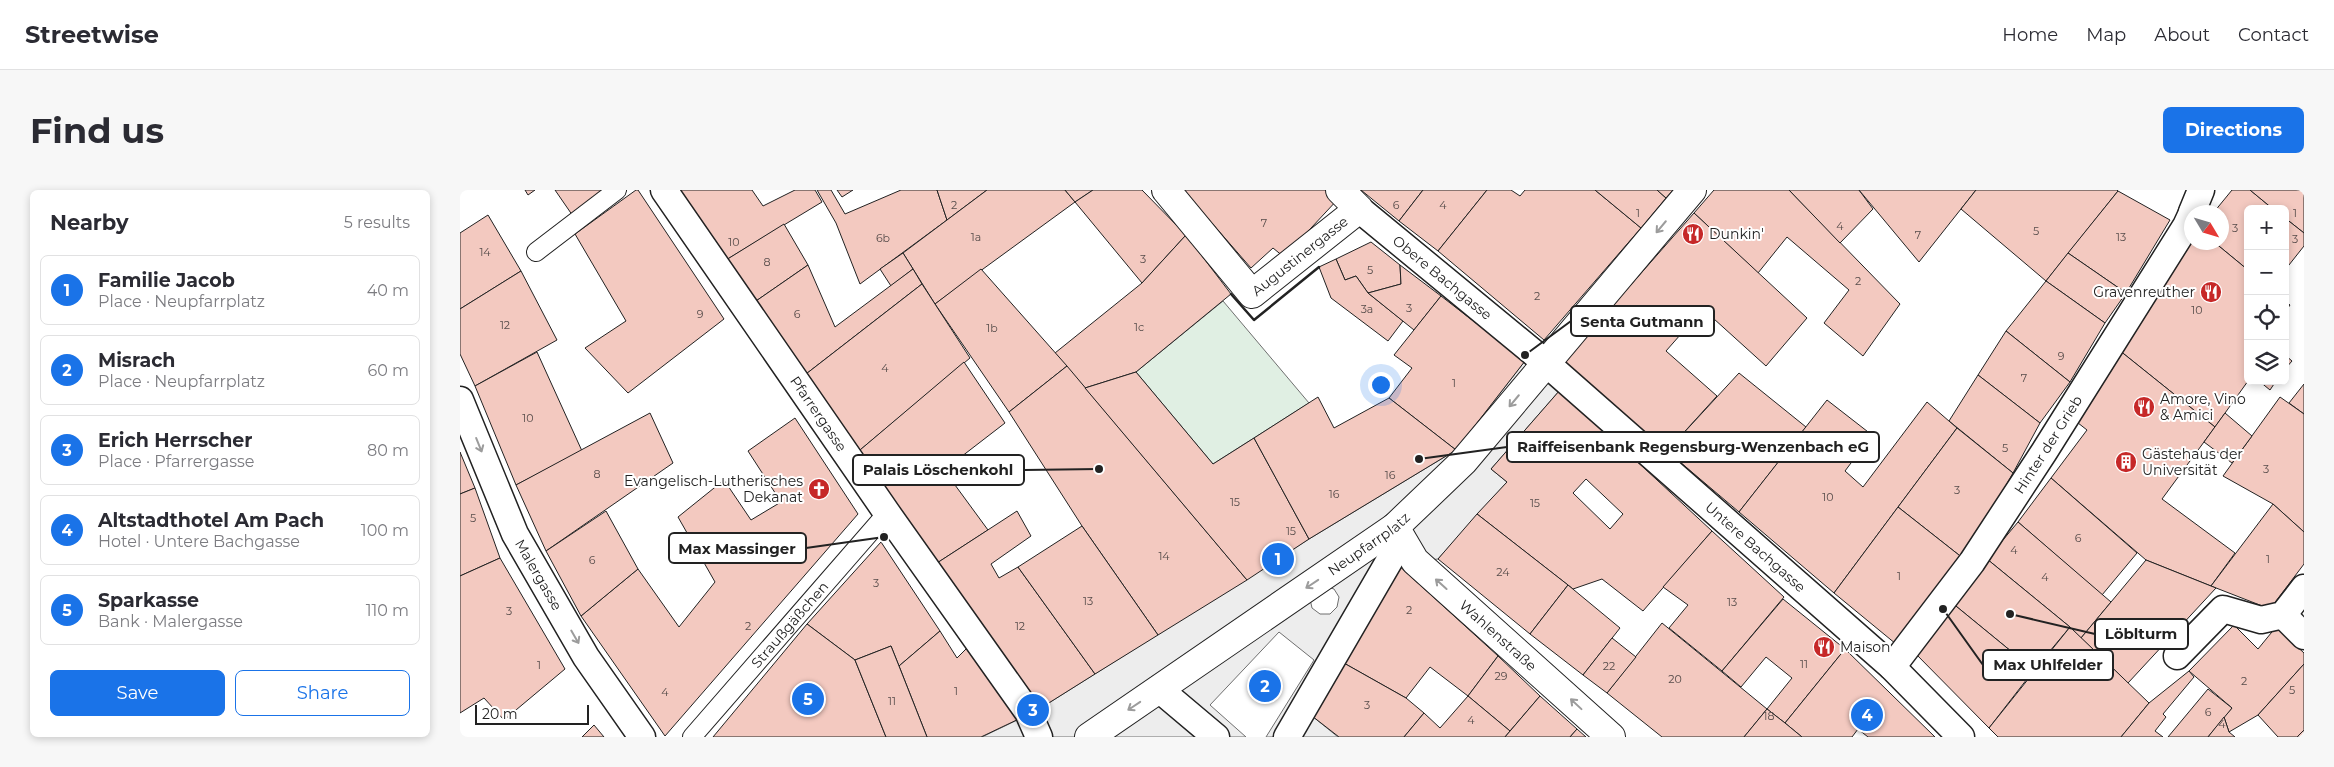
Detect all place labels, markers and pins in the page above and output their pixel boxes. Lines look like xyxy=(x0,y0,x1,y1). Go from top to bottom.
restaurant icon: Dunkin' xyxy=(1681,222,1705,246)
place label: Dunkin' xyxy=(1709,225,1764,243)
restaurant icon: Gravenreuther xyxy=(2199,280,2223,304)
place label: Gravenreuther xyxy=(2093,283,2195,301)
callout: Senta Gutmann xyxy=(1571,306,1714,336)
place label: Amore, Vino & Amici xyxy=(2160,390,2246,424)
restaurant icon: Amore, Vino & Amici xyxy=(2132,395,2156,419)
callout: Raiffeisenbank Regensburg-Wenzenbach eG xyxy=(1507,432,1879,462)
place label: Gästehaus der Universität xyxy=(2142,445,2243,479)
building icon: Gästehaus der Universität xyxy=(2114,450,2138,474)
callout: Palais Löschenkohl xyxy=(853,455,1024,485)
place label: Evangelisch-Lutherisches Dekanat xyxy=(624,472,803,506)
church icon: Evangelisch-Lutherisches Dekanat xyxy=(807,477,831,501)
callout: Max Massinger xyxy=(669,533,806,563)
pin: 1 xyxy=(1262,540,1294,578)
callout: Löblturm xyxy=(2095,619,2188,649)
restaurant icon: Maison xyxy=(1812,635,1836,659)
place label: Maison xyxy=(1840,638,1890,656)
callout: Max Uhlfelder xyxy=(1983,650,2113,680)
pin: 2 xyxy=(1249,667,1281,705)
pin: 5 xyxy=(792,680,824,718)
pin: 3 xyxy=(1017,691,1049,729)
pin: 4 xyxy=(1851,696,1883,734)

